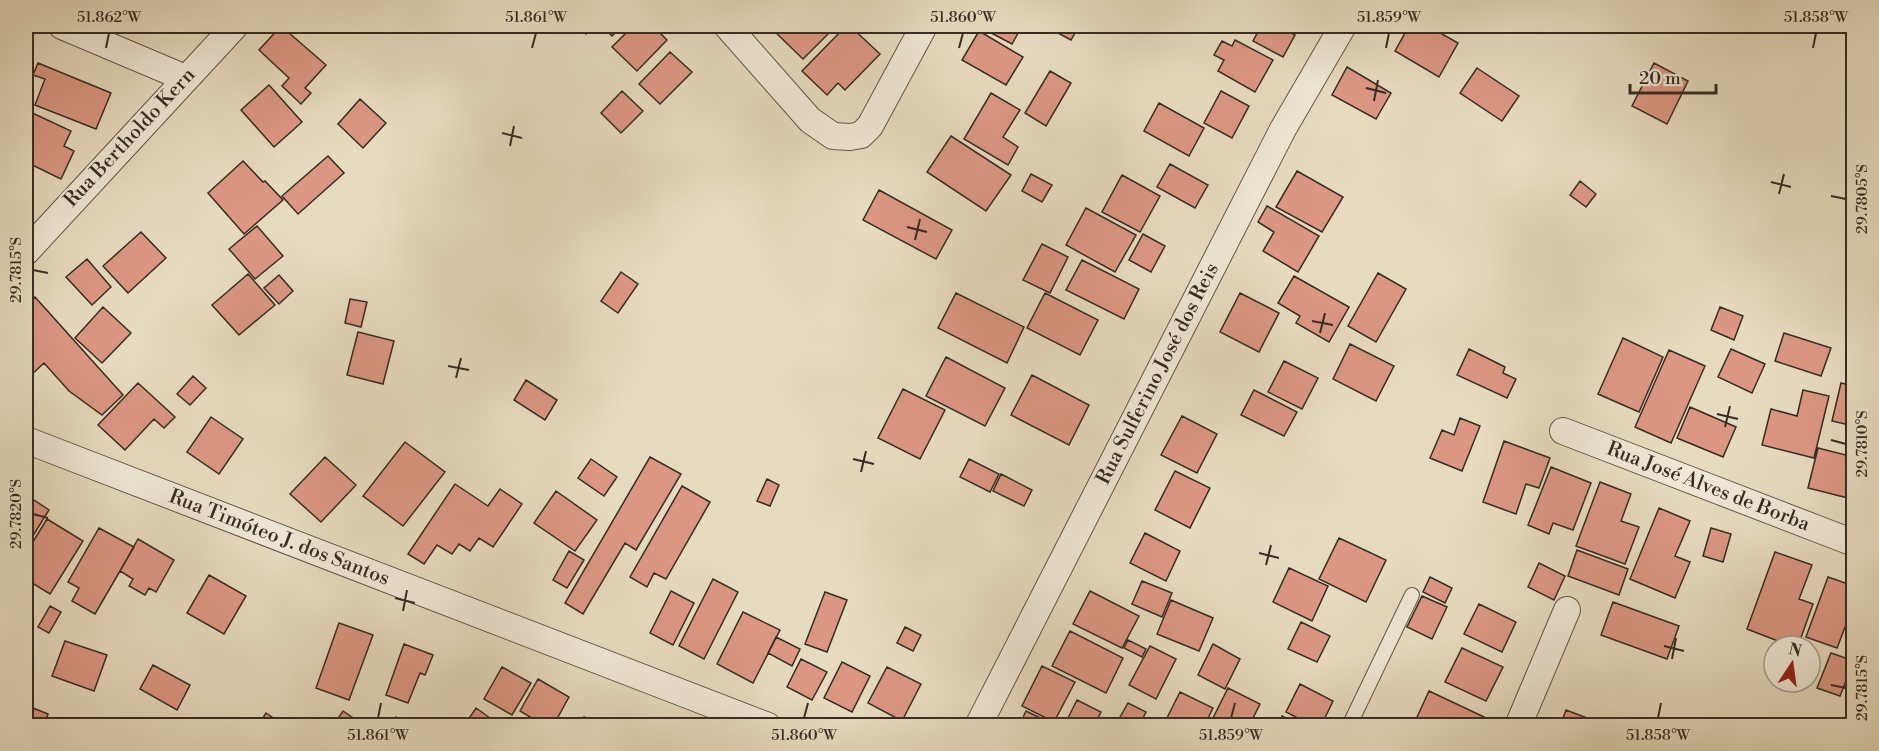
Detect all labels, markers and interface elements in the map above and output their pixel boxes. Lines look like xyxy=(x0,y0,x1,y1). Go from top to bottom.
text: 51.862°W xyxy=(77,8,142,27)
text: 51.861°W xyxy=(505,8,567,27)
text: 51.860°W xyxy=(930,8,996,27)
text: 51.859°W xyxy=(1357,8,1421,27)
text: 51.858°W xyxy=(1784,8,1848,27)
scale bar xyxy=(1630,57,1716,95)
street label: Rua Bertholdo Kern xyxy=(59,63,201,213)
text: 20 m xyxy=(1639,67,1681,90)
text: 29.7805°S xyxy=(1853,164,1872,234)
text: 29.7815°S xyxy=(7,237,26,303)
street label: Rua Sulferino José dos Reis xyxy=(1091,259,1225,489)
text: 29.7810°S xyxy=(1853,410,1872,478)
street label: Rua José Alves de Borba xyxy=(1603,437,1814,538)
text: 29.7820°S xyxy=(7,479,26,549)
street label: Rua Timóteo J. dos Santos xyxy=(165,484,393,592)
north arrow xyxy=(1762,634,1822,694)
text: N xyxy=(1787,639,1804,662)
text: 29.7815°S xyxy=(1853,655,1872,721)
text: 51.861°W xyxy=(347,726,409,745)
text: 51.860°W xyxy=(771,726,837,745)
text: 51.859°W xyxy=(1199,726,1263,745)
text: 51.858°W xyxy=(1626,726,1690,745)

